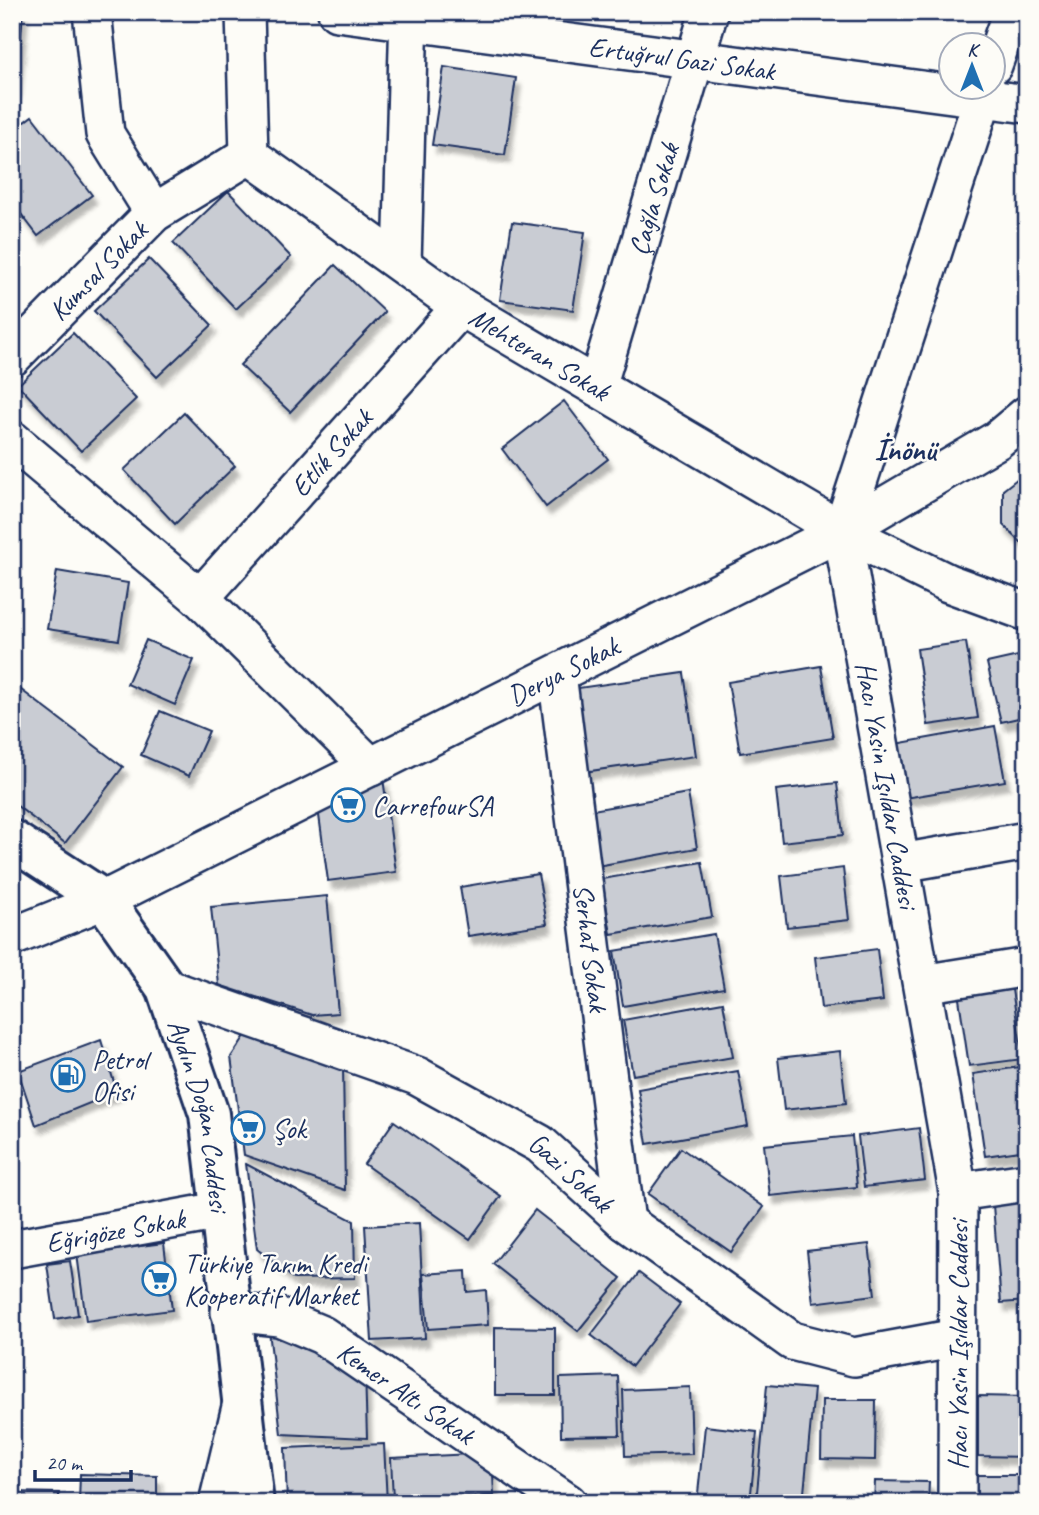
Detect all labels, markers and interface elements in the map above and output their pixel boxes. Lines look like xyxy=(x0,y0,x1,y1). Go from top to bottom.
street label: Ertuğrul Gazi Sokak xyxy=(587,28,779,88)
north arrow xyxy=(937,32,1007,102)
text: K xyxy=(967,38,981,62)
street label: Çağla Sokak xyxy=(620,137,687,260)
street label: Kumsal Sokak xyxy=(41,211,156,328)
street label: Mehteran Sokak xyxy=(463,298,617,409)
street label: Etlik Sokak xyxy=(282,399,381,503)
district label: İnönü xyxy=(874,431,940,469)
street label: Derya Sokak xyxy=(501,627,626,713)
street label: Hacı Yasin Işıldar Caddesi xyxy=(848,659,927,915)
supermarket icon: CarrefourSA xyxy=(329,786,367,824)
place label: CarrefourSA xyxy=(372,788,495,823)
street label: Serhat Sokak xyxy=(566,882,617,1016)
street label: Aydın Doğan Caddesi xyxy=(160,1014,238,1217)
place label: Petrol Ofisi xyxy=(92,1042,153,1109)
fuel station icon: Petrol Ofisi xyxy=(49,1056,87,1094)
supermarket icon: Şok xyxy=(229,1109,267,1147)
place label: Şok xyxy=(272,1111,308,1146)
street label: Gazi Sokak xyxy=(523,1124,622,1221)
street label: Eğrigöze Sokak xyxy=(43,1200,189,1260)
street label: Hacı Yasin Işıldar Caddesi xyxy=(940,1216,975,1470)
place label: Türkiye Tarım Kredi Kooperatif Market xyxy=(184,1246,371,1313)
supermarket icon: Türkiye Tarım Kredi Kooperatif Market xyxy=(140,1260,178,1298)
street label: Kemer Altı Sokak xyxy=(331,1333,483,1453)
scale bar xyxy=(35,1438,131,1482)
text: 20 m xyxy=(46,1450,84,1476)

